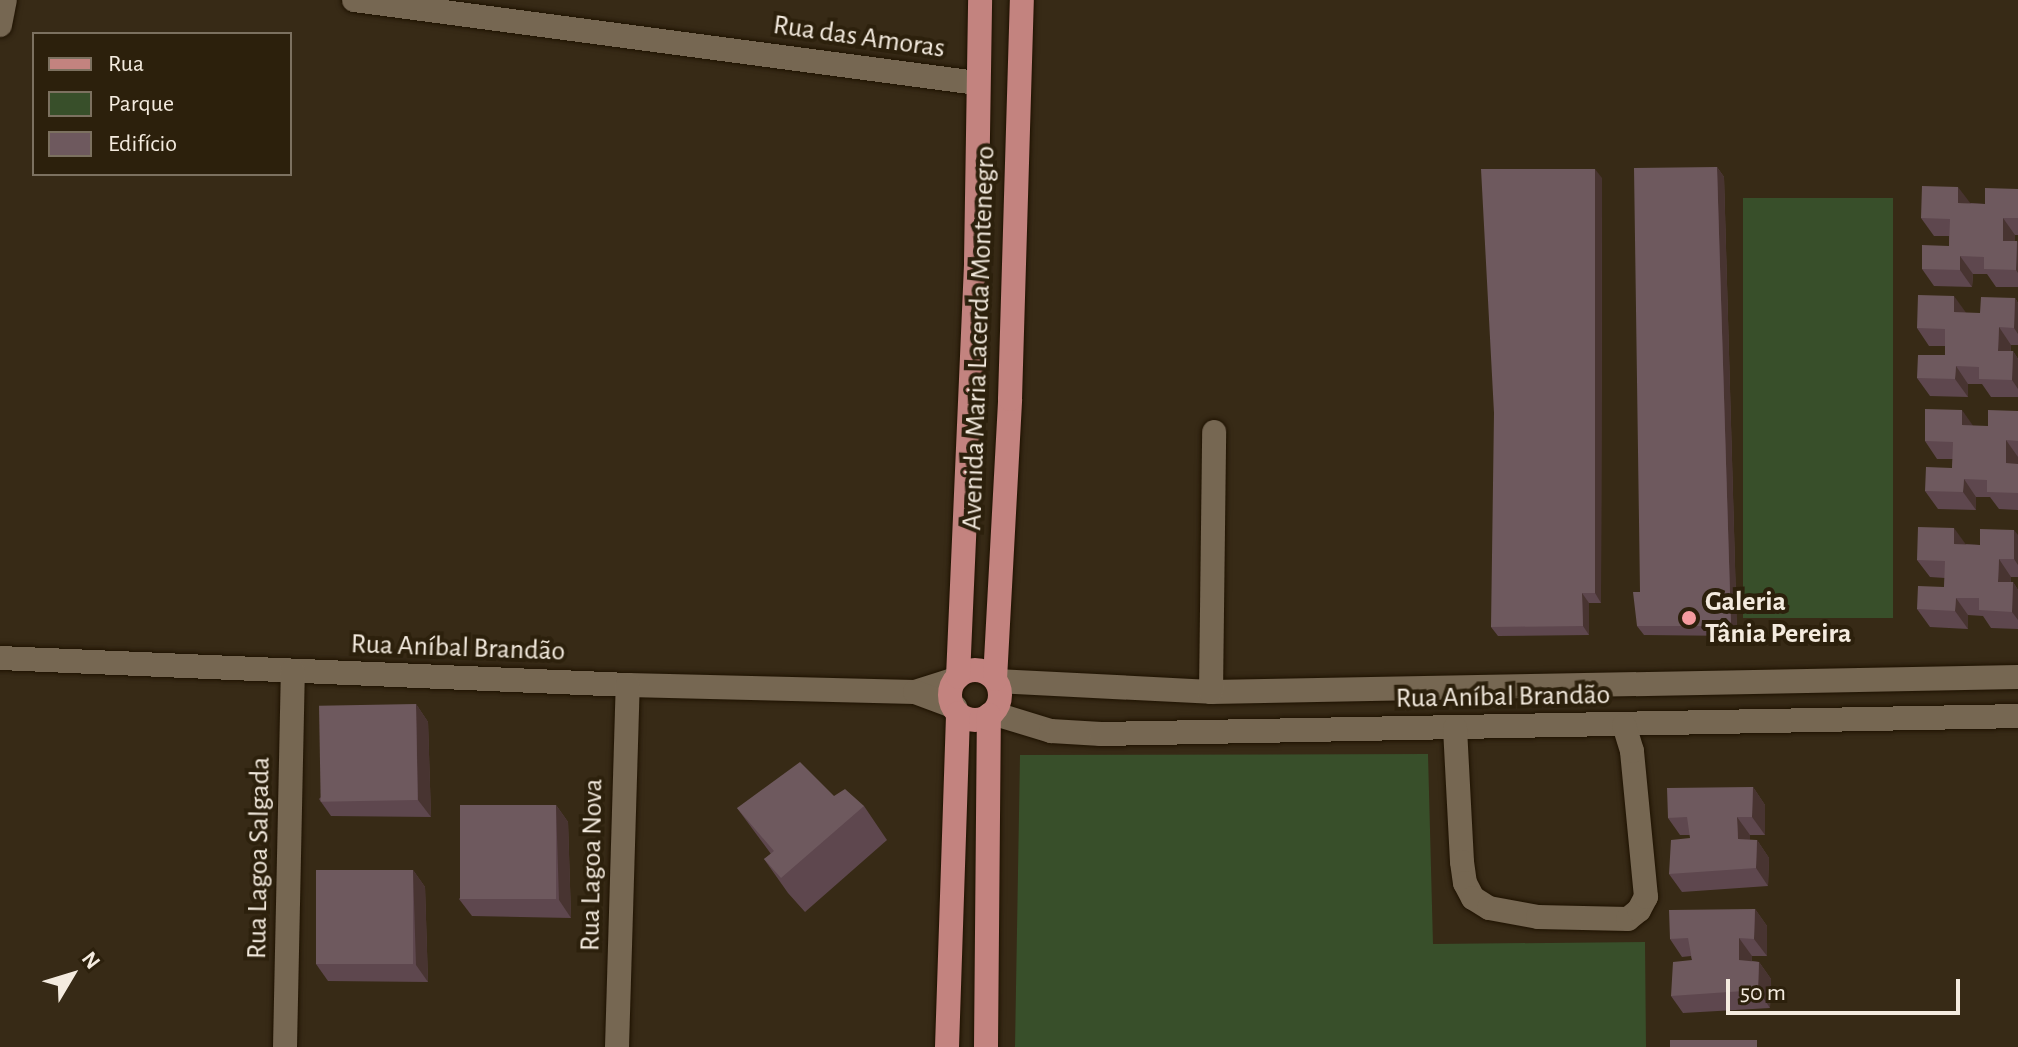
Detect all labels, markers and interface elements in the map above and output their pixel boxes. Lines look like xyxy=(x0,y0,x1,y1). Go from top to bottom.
street label: Rua das Amoras xyxy=(771,8,947,66)
legend xyxy=(32,32,292,176)
text: Rua xyxy=(108,52,144,76)
text: Parque xyxy=(108,92,174,116)
text: Edifício xyxy=(108,132,177,156)
street label: Avenida Maria Lacerda Montenegro xyxy=(955,145,1003,531)
place label: Galeria Tânia Pereira xyxy=(1705,585,1851,651)
marker: Galeria Tânia Pereira xyxy=(1680,609,1698,627)
street label: Rua Aníbal Brandão xyxy=(350,627,566,669)
street label: Rua Aníbal Brandão xyxy=(1395,678,1611,716)
street label: Rua Lagoa Salgada xyxy=(240,756,278,960)
street label: Rua Lagoa Nova xyxy=(574,778,610,952)
north arrow xyxy=(32,935,112,1015)
text: N xyxy=(78,947,104,973)
scale bar xyxy=(1730,963,1964,1013)
text: 50 m xyxy=(1740,981,1786,1005)

